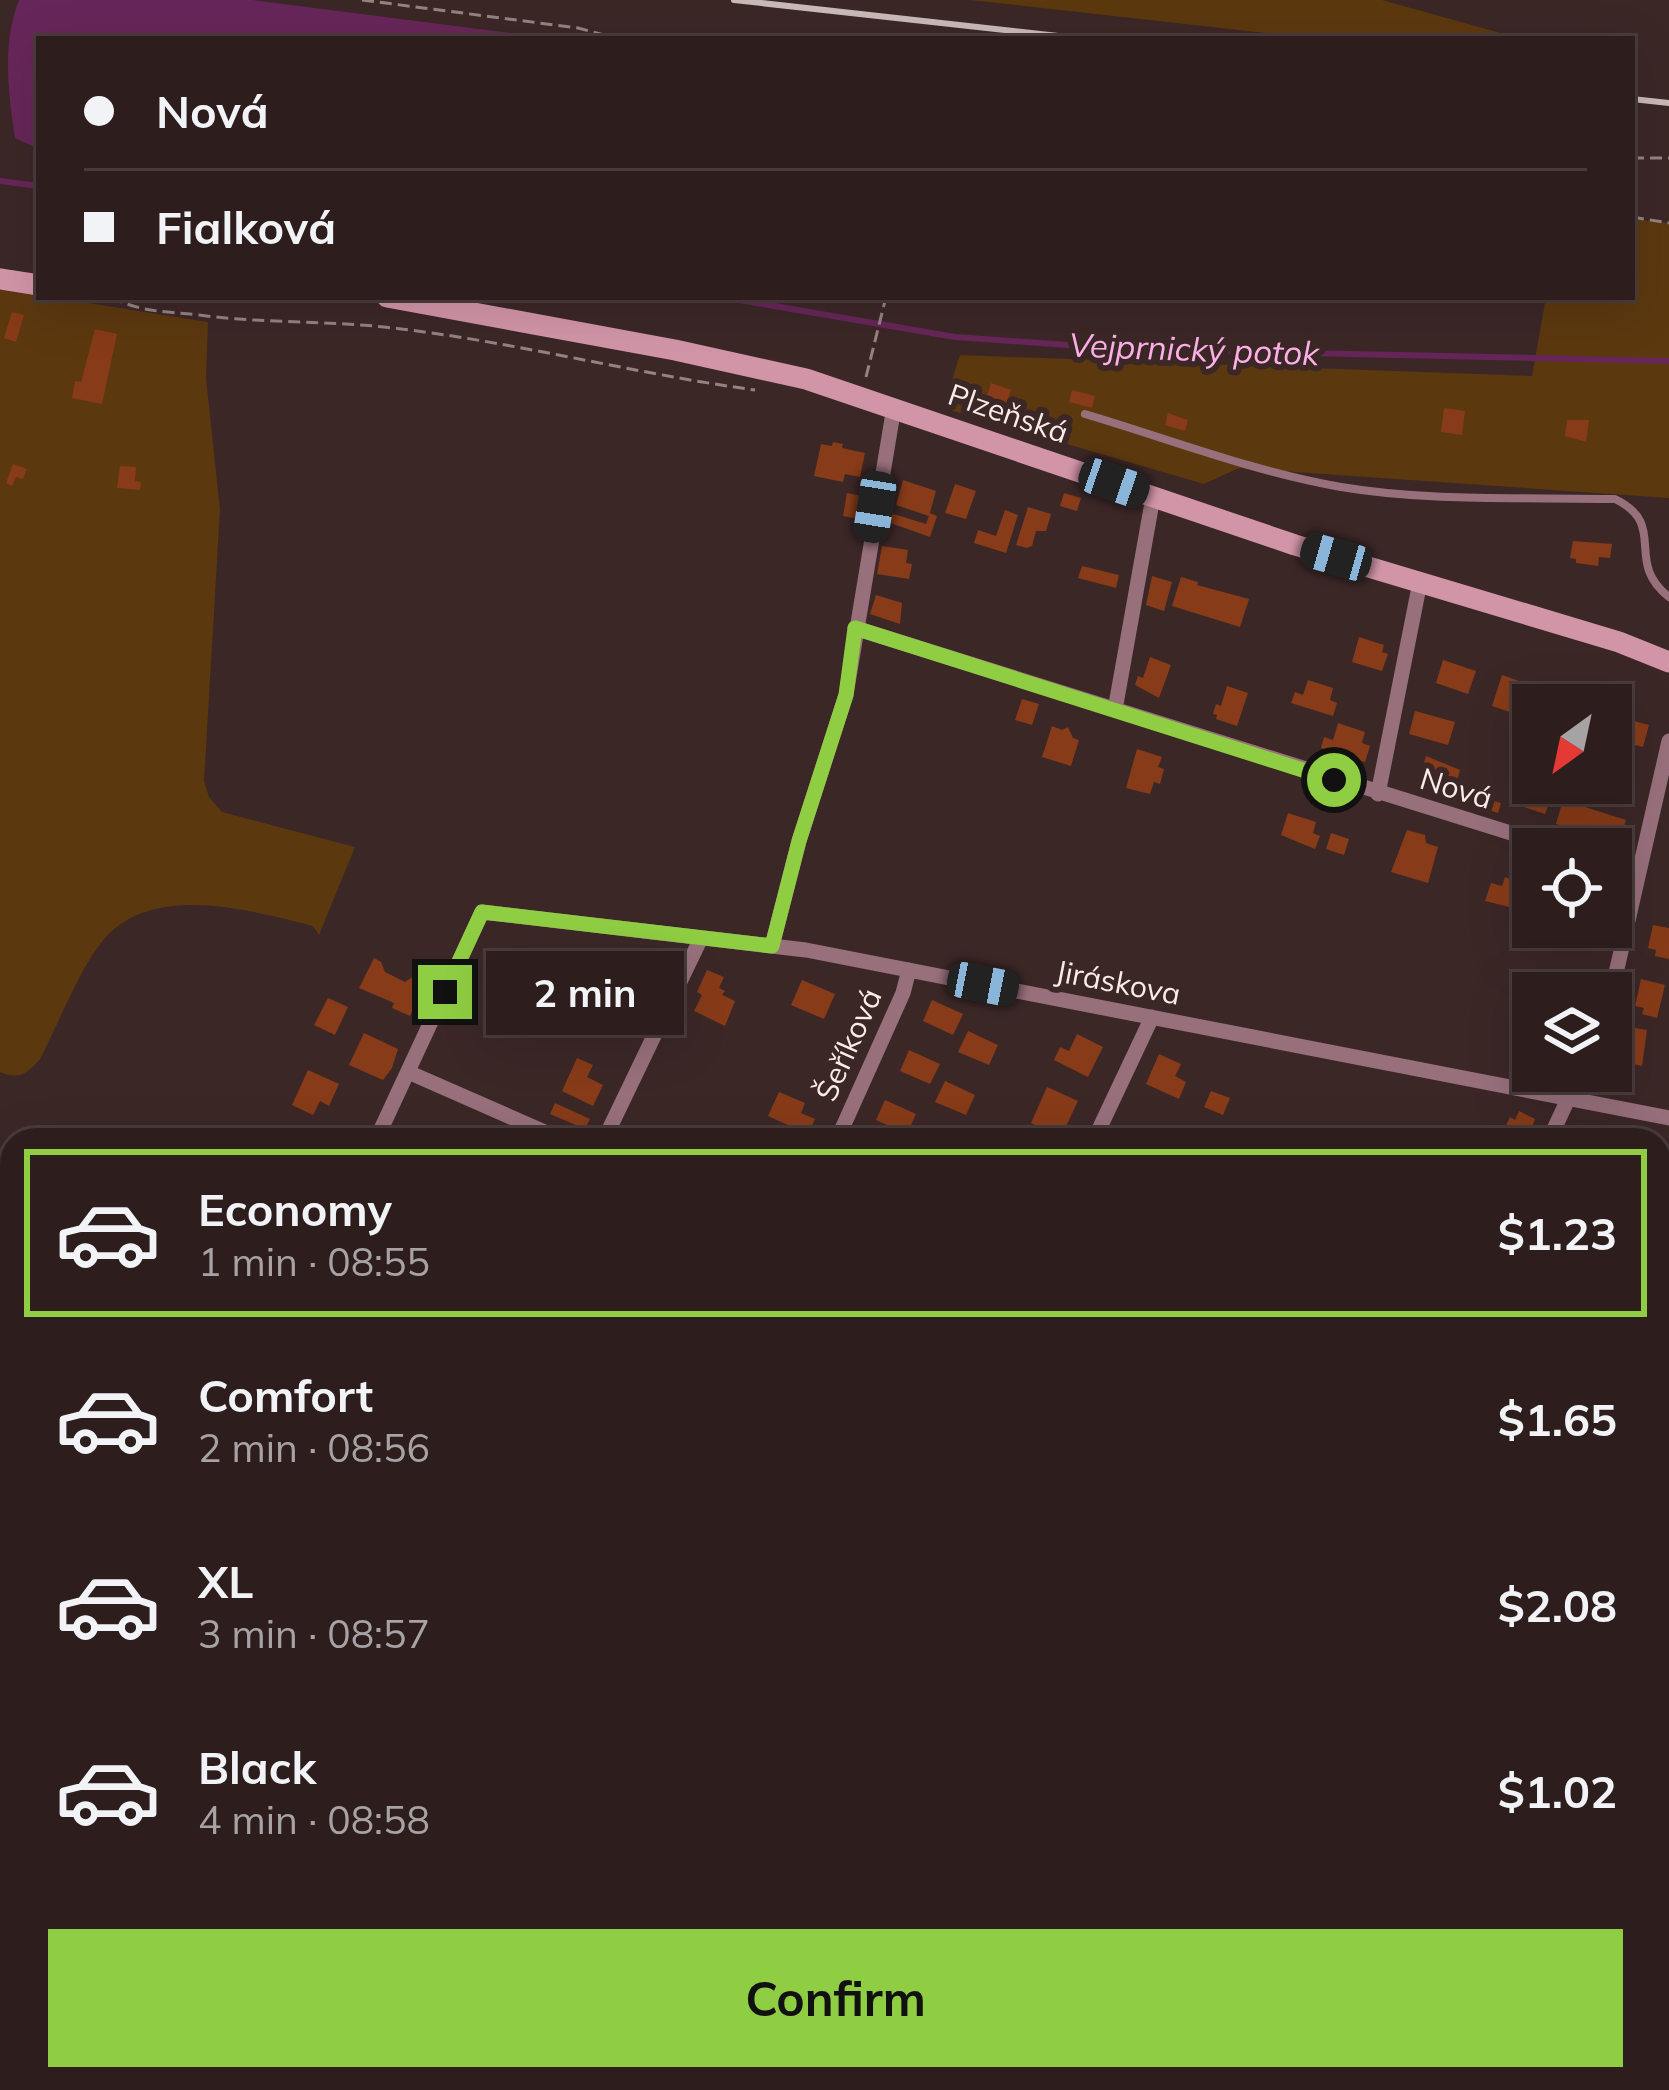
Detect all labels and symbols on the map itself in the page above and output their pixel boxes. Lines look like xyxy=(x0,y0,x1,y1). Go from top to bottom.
water label: Vejprnický potok xyxy=(1068,324,1321,373)
street label: Plzeňská xyxy=(943,375,1073,451)
car xyxy=(1074,454,1154,512)
car xyxy=(852,469,898,545)
car xyxy=(1296,530,1376,584)
north arrow xyxy=(1512,684,1632,804)
route start xyxy=(1307,753,1361,807)
street label: Nová xyxy=(1416,759,1497,817)
callout: 2 min xyxy=(487,950,685,1034)
street label: Jiráskova xyxy=(1053,951,1184,1013)
car xyxy=(944,959,1022,1009)
route end xyxy=(418,965,472,1019)
street label: Šeříková xyxy=(806,982,890,1107)

